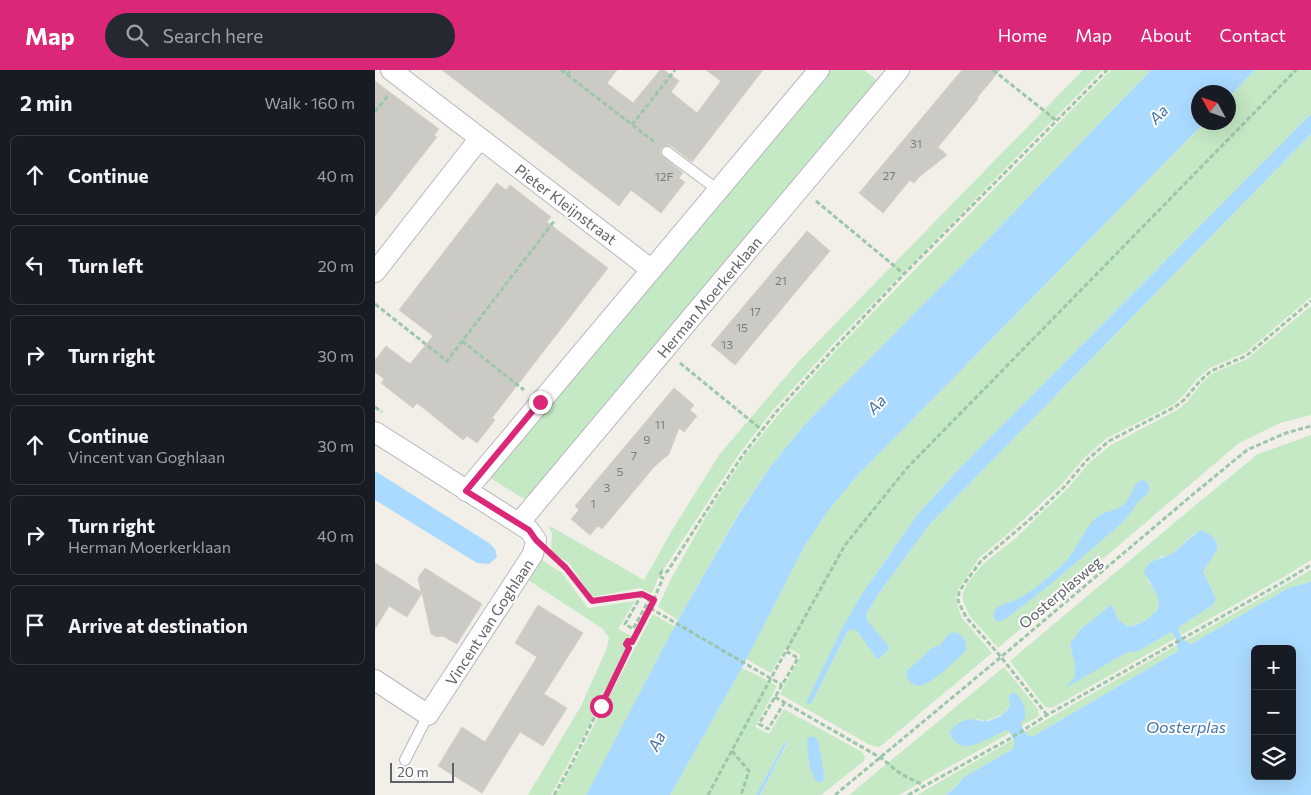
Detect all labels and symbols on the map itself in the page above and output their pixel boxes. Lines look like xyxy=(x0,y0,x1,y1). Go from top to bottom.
north arrow xyxy=(1191,85,1236,130)
water label: Aa xyxy=(1144,100,1172,128)
house number: 31 xyxy=(910,136,922,150)
street label: Pieter Kleijnstraat xyxy=(512,160,620,248)
house number: 27 xyxy=(883,168,895,182)
house number: 12F xyxy=(655,169,673,183)
street label: Herman Moerkerklaan xyxy=(653,233,765,361)
house number: 21 xyxy=(775,273,787,287)
house number: 17 xyxy=(749,304,761,318)
house number: 15 xyxy=(736,320,748,334)
house number: 13 xyxy=(721,337,733,351)
water label: Aa xyxy=(862,390,890,418)
route end xyxy=(529,391,552,414)
house number: 11 xyxy=(655,417,665,431)
house number: 9 xyxy=(643,432,651,446)
house number: 7 xyxy=(631,448,637,462)
house number: 5 xyxy=(617,464,624,478)
house number: 3 xyxy=(604,480,611,494)
house number: 1 xyxy=(590,496,596,510)
street label: Oosterplasweg xyxy=(1015,552,1105,632)
street label: Vincent van Goghlaan xyxy=(441,555,537,689)
route start xyxy=(590,695,613,718)
water label: Oosterplas xyxy=(1146,717,1226,736)
water label: Aa xyxy=(643,728,669,755)
scale bar xyxy=(390,760,454,783)

